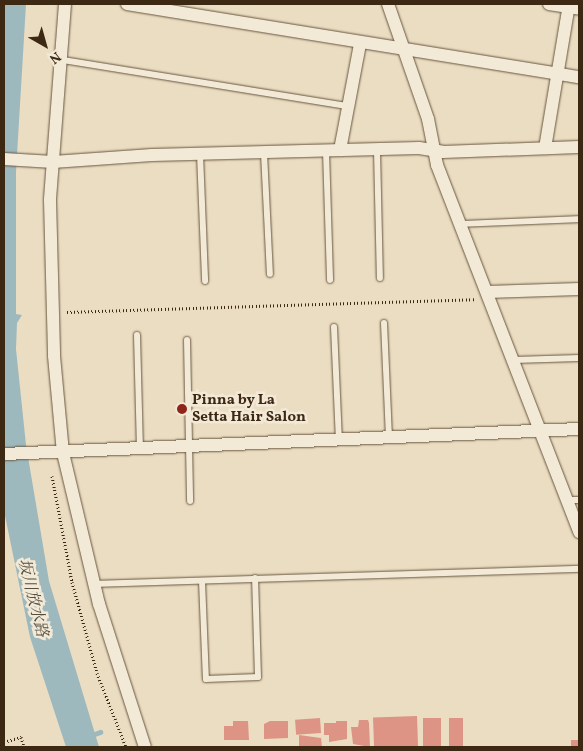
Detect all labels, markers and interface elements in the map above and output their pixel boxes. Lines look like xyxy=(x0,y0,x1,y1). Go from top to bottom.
north arrow xyxy=(20,20,70,70)
text: N xyxy=(45,47,64,68)
place label: Pinna by La Setta Hair Salon xyxy=(192,391,306,426)
marker: Pinna by La Setta Hair Salon xyxy=(176,403,188,415)
water label: 坂川放水路 xyxy=(13,557,51,639)

